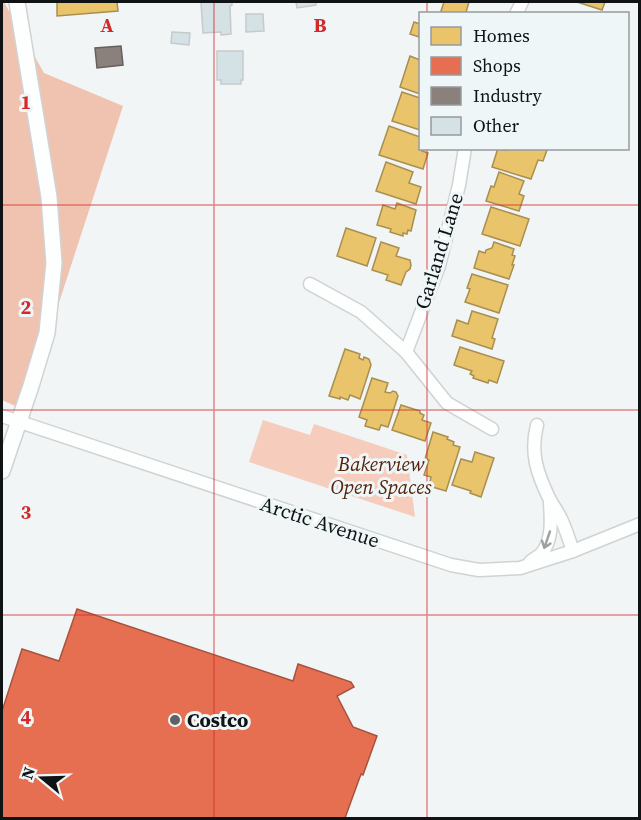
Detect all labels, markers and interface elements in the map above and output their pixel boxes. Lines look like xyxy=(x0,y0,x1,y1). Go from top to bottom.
text: A xyxy=(100,11,114,39)
text: B xyxy=(313,11,327,39)
legend xyxy=(419,12,629,150)
text: Homes xyxy=(473,23,530,48)
text: Shops xyxy=(473,53,521,78)
text: Industry xyxy=(473,83,543,108)
text: 1 xyxy=(21,88,31,116)
text: Other xyxy=(473,113,520,138)
street label: Garland Lane xyxy=(408,189,470,313)
text: 2 xyxy=(21,293,32,321)
park label: Bakerview Open Spaces xyxy=(330,450,432,501)
street label: Arctic Avenue xyxy=(257,490,383,554)
text: 3 xyxy=(21,498,32,526)
one-way arrow xyxy=(541,530,552,549)
text: 4 xyxy=(21,703,32,731)
place label: Costco xyxy=(187,706,248,734)
marker: Costco xyxy=(168,713,182,727)
north arrow xyxy=(12,748,72,808)
text: N xyxy=(16,764,40,782)

